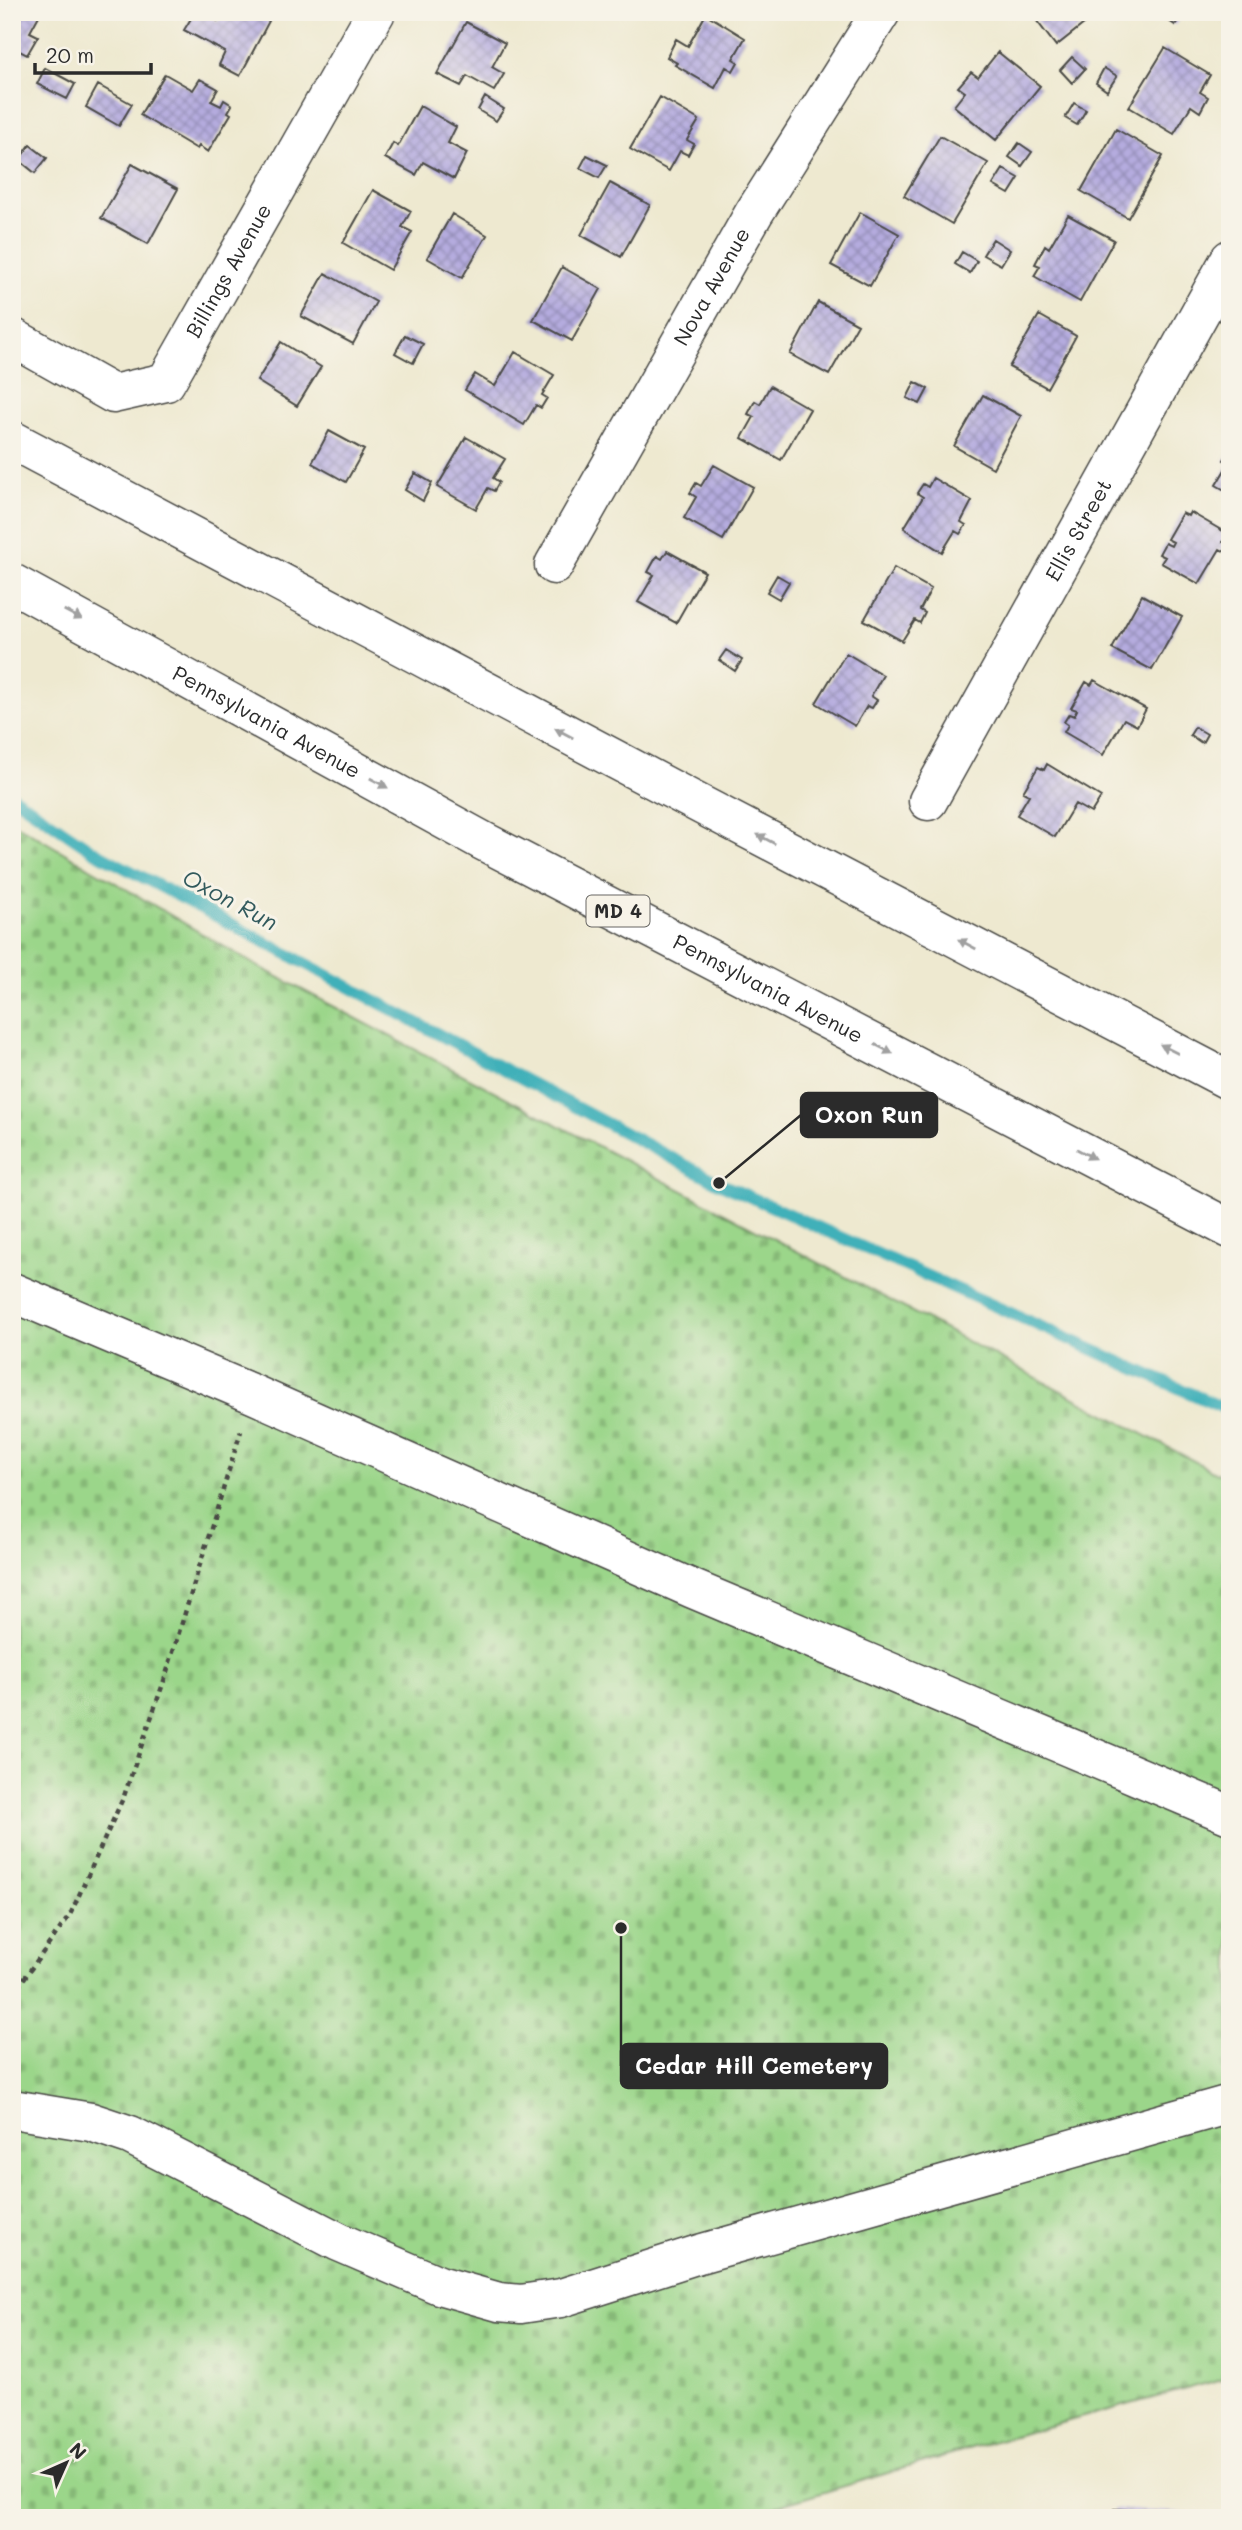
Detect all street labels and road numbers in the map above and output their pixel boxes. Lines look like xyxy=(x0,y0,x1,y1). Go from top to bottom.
street label: Billings Avenue xyxy=(179,198,276,342)
street label: Nova Avenue xyxy=(667,222,755,350)
street label: Ellis Street xyxy=(1038,474,1117,585)
street label: Pennsylvania Avenue xyxy=(168,659,366,783)
road number: MD 4 xyxy=(586,896,650,926)
street label: Pennsylvania Avenue xyxy=(669,927,868,1048)

